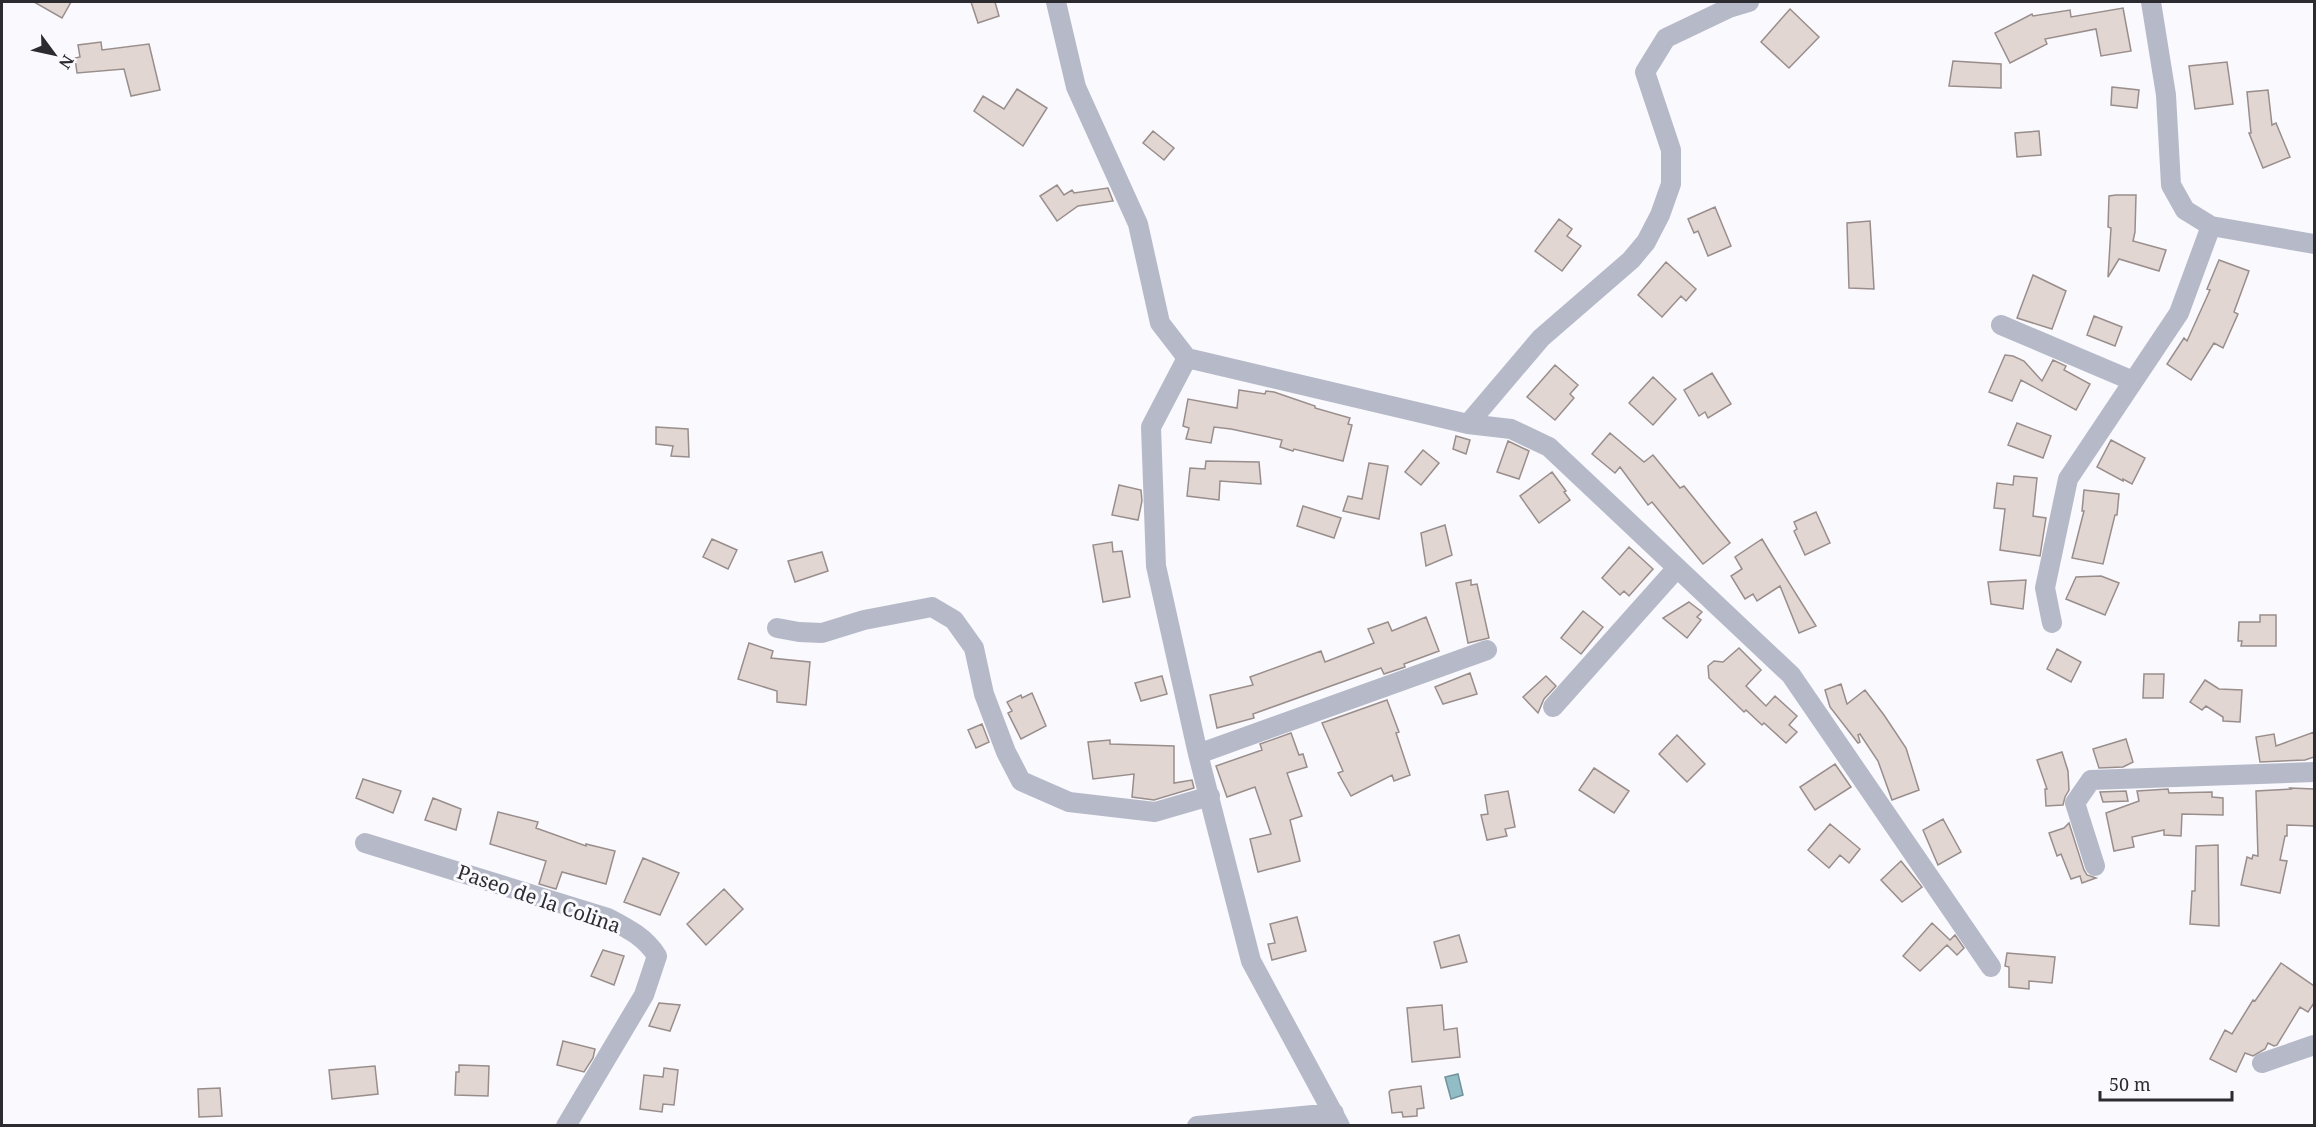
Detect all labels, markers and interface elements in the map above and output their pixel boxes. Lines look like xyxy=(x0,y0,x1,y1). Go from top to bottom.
north arrow xyxy=(24,24,84,84)
text: N xyxy=(54,51,79,74)
street label: Paseo de la Colina xyxy=(454,858,625,939)
scale bar xyxy=(2100,1064,2232,1102)
text: 50 m xyxy=(2109,1072,2151,1096)

